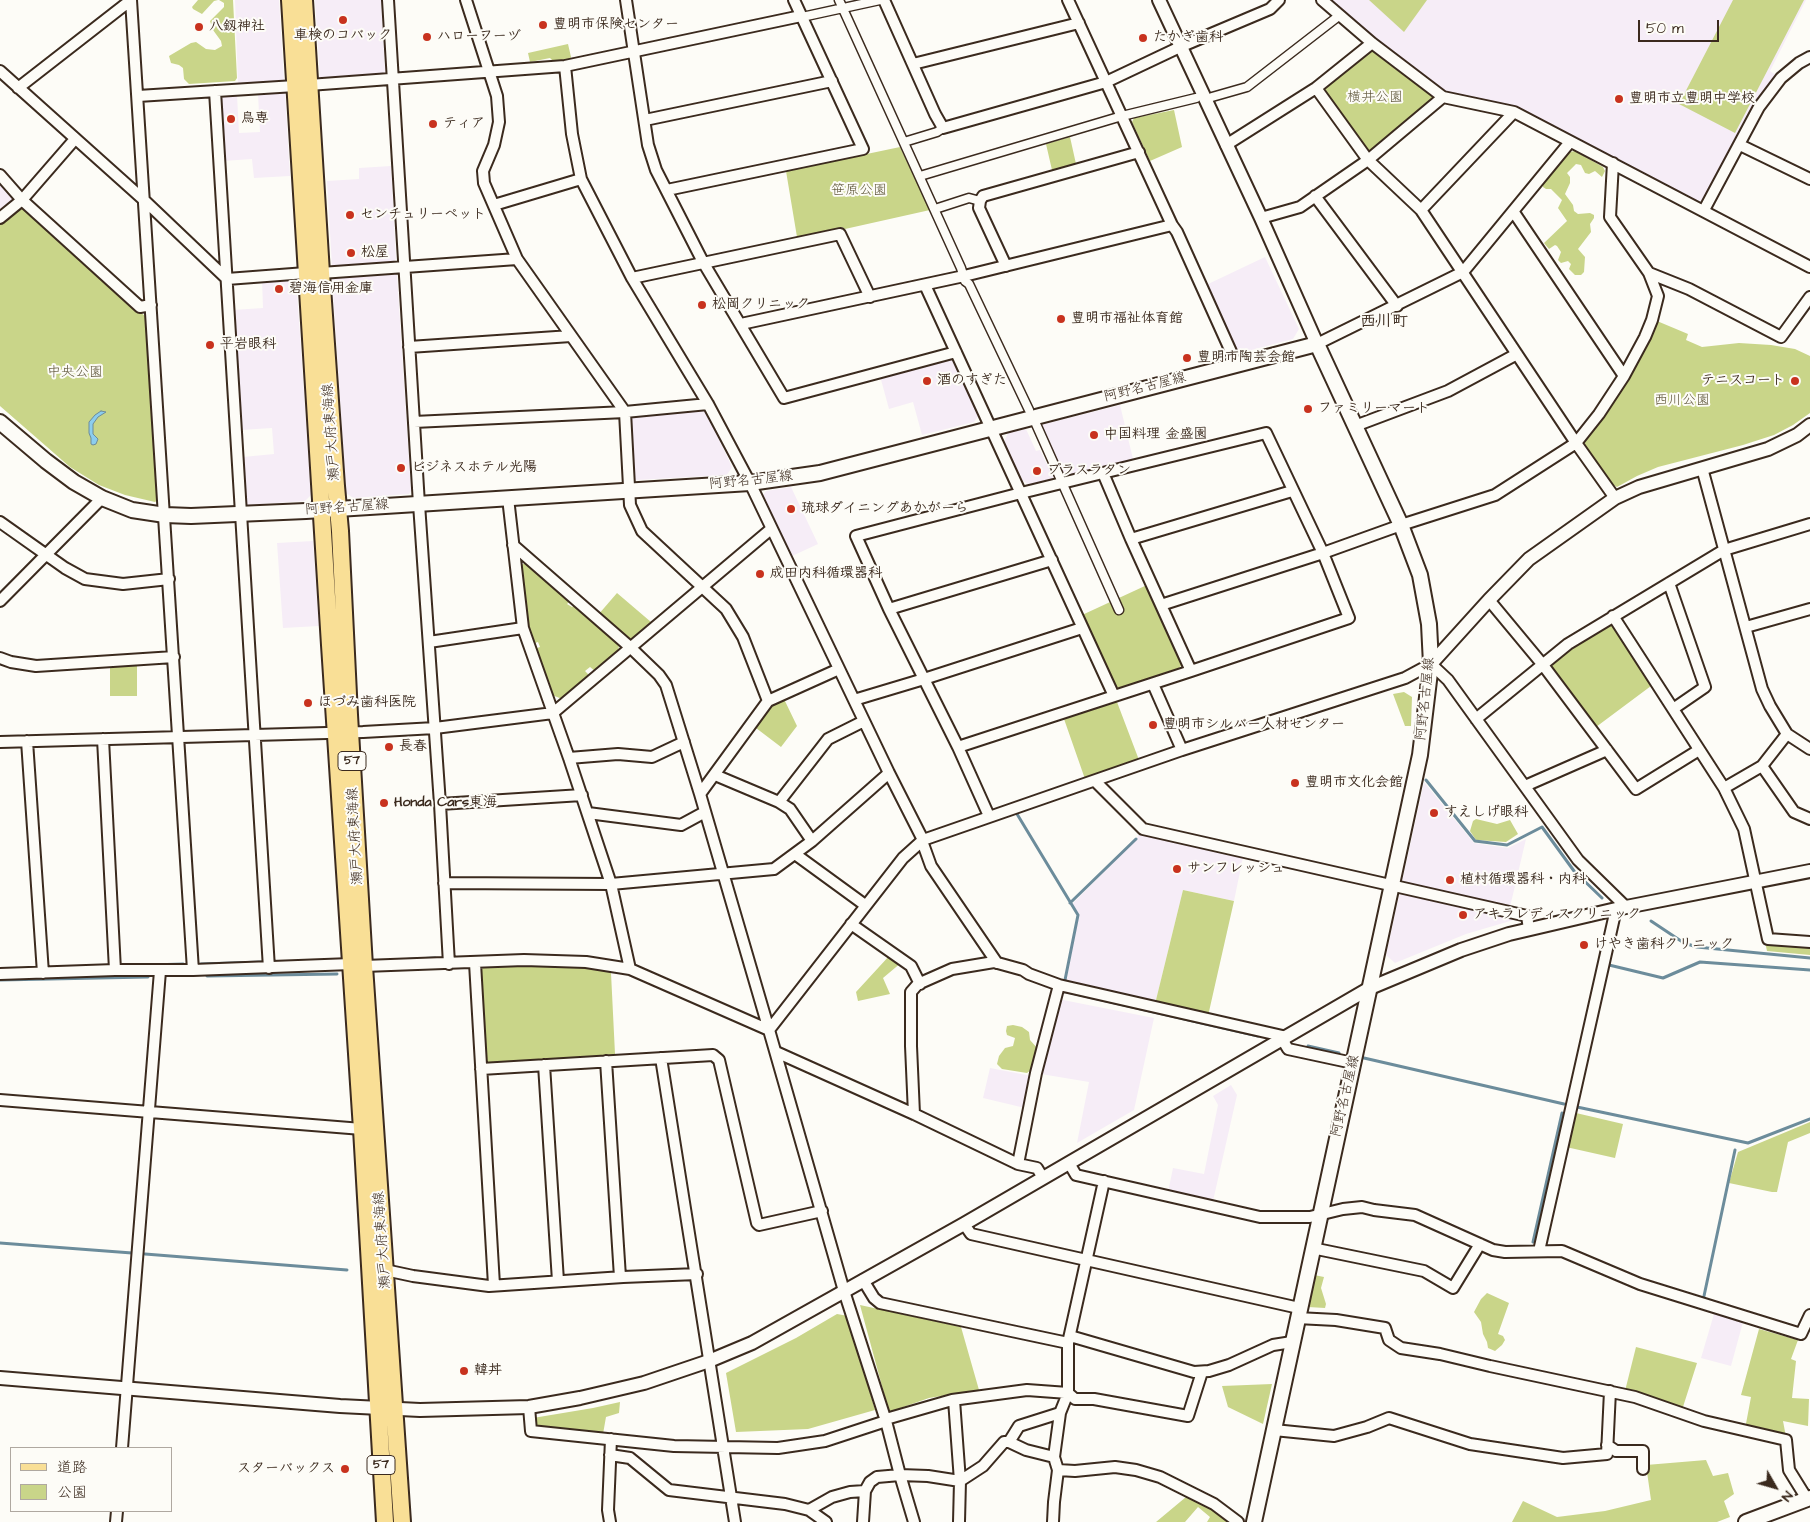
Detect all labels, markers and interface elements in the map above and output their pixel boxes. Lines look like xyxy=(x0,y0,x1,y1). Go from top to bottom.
scale bar xyxy=(1640,10,1721,42)
marker: 車検のコバック xyxy=(337,14,349,26)
place label: 豊明市保険センター xyxy=(553,17,679,33)
text: 50 m xyxy=(1646,18,1684,39)
place label: 八釼神社 xyxy=(209,19,265,35)
marker: 豊明市保険センター xyxy=(537,19,549,31)
marker: 八釼神社 xyxy=(193,21,205,33)
place label: 車検のコバック xyxy=(294,28,392,44)
place label: ハローフーヅ xyxy=(437,29,521,45)
place label: たかぎ歯科 xyxy=(1153,30,1223,46)
marker: ハローフーヅ xyxy=(421,31,433,43)
marker: たかぎ歯科 xyxy=(1137,32,1149,44)
park label: 横井公園 xyxy=(1347,90,1403,106)
place label: 豊明市立豊明中学校 xyxy=(1629,91,1755,107)
marker: 豊明市立豊明中学校 xyxy=(1613,93,1625,105)
place label: 鳥専 xyxy=(241,111,269,127)
marker: 鳥専 xyxy=(225,113,237,125)
place label: ティア xyxy=(443,116,485,132)
marker: ティア xyxy=(427,118,439,130)
park label: 笹原公園 xyxy=(831,183,887,199)
place label: センチュリーペット xyxy=(360,207,486,223)
marker: センチュリーペット xyxy=(344,209,356,221)
place label: 松屋 xyxy=(361,245,389,261)
marker: 松屋 xyxy=(345,247,357,259)
place label: 碧海信用金庫 xyxy=(289,281,373,297)
marker: 碧海信用金庫 xyxy=(273,283,285,295)
place label: 松岡クリニック xyxy=(712,297,810,313)
marker: 松岡クリニック xyxy=(696,299,708,311)
place label: 豊明市福祉体育館 xyxy=(1071,311,1183,327)
marker: 豊明市福祉体育館 xyxy=(1055,313,1067,325)
district label: 西川町 xyxy=(1360,313,1408,333)
place label: 平岩眼科 xyxy=(220,337,276,353)
marker: 平岩眼科 xyxy=(204,339,216,351)
place label: 豊明市陶芸会館 xyxy=(1197,350,1295,366)
marker: 豊明市陶芸会館 xyxy=(1181,352,1193,364)
park label: 中央公園 xyxy=(47,365,103,381)
street label: 阿野名古屋線 xyxy=(1102,370,1188,406)
place label: 酒のすぎた xyxy=(937,373,1007,389)
place label: テニスコート xyxy=(1701,373,1785,389)
marker: 酒のすぎた xyxy=(921,375,933,387)
marker: テニスコート xyxy=(1789,375,1801,387)
street label: 瀬戸大府東海線 xyxy=(320,383,344,481)
park label: 西川公園 xyxy=(1654,393,1710,409)
place label: ファミリーマート xyxy=(1318,401,1430,417)
marker: ファミリーマート xyxy=(1302,403,1314,415)
place label: 中国料理 金盛園 xyxy=(1104,427,1208,443)
marker: 中国料理 金盛園 xyxy=(1088,429,1100,441)
place label: ビジネスホテル光陽 xyxy=(411,460,537,476)
marker: ビジネスホテル光陽 xyxy=(395,462,407,474)
place label: プラスラタン xyxy=(1047,463,1131,479)
marker: プラスラタン xyxy=(1031,465,1043,477)
street label: 阿野名古屋線 xyxy=(708,468,794,494)
street label: 阿野名古屋線 xyxy=(305,497,389,519)
place label: 琉球ダイニングあかがーら xyxy=(801,501,969,517)
marker: 琉球ダイニングあかがーら xyxy=(785,503,797,515)
place label: 成田内科循環器科 xyxy=(770,566,882,582)
marker: 成田内科循環器科 xyxy=(754,568,766,580)
street label: 阿野名古屋線 xyxy=(1413,656,1439,742)
place label: ほづみ歯科医院 xyxy=(318,695,416,711)
marker: ほづみ歯科医院 xyxy=(302,697,314,709)
place label: 豊明市シルバー人材センター xyxy=(1163,717,1345,733)
marker: 豊明市シルバー人材センター xyxy=(1147,719,1159,731)
place label: 長春 xyxy=(399,739,427,755)
marker: 長春 xyxy=(383,741,395,753)
road number: 57 xyxy=(338,751,366,770)
place label: 豊明市文化会館 xyxy=(1305,775,1403,791)
marker: 豊明市文化会館 xyxy=(1289,777,1301,789)
street label: 瀬戸大府東海線 xyxy=(345,787,367,885)
place label: Honda Cars東海 xyxy=(394,795,497,811)
marker: Honda Cars東海 xyxy=(378,797,390,809)
place label: すえしげ眼科 xyxy=(1444,805,1528,821)
marker: すえしげ眼科 xyxy=(1428,807,1440,819)
place label: サンフレッシュ xyxy=(1187,861,1285,877)
marker: サンフレッシュ xyxy=(1171,863,1183,875)
place label: 植村循環器科・内科 xyxy=(1460,872,1586,888)
marker: 植村循環器科・内科 xyxy=(1444,874,1456,886)
place label: アキラレディスクリニック xyxy=(1473,907,1641,923)
marker: アキラレディスクリニック xyxy=(1457,909,1469,921)
place label: けやき歯科クリニック xyxy=(1594,937,1734,953)
marker: けやき歯科クリニック xyxy=(1578,939,1590,951)
street label: 阿野名古屋線 xyxy=(1328,1053,1364,1139)
street label: 瀬戸大府東海線 xyxy=(371,1191,395,1289)
place label: 韓丼 xyxy=(474,1363,502,1379)
marker: 韓丼 xyxy=(458,1365,470,1377)
legend xyxy=(10,1447,172,1512)
road number: 57 xyxy=(367,1456,395,1474)
text: 道路 xyxy=(57,1457,87,1478)
place label: スターバックス xyxy=(237,1461,335,1477)
north arrow xyxy=(1750,1462,1800,1512)
marker: スターバックス xyxy=(339,1463,351,1475)
text: 公園 xyxy=(57,1482,87,1503)
text: N xyxy=(1776,1487,1797,1506)

